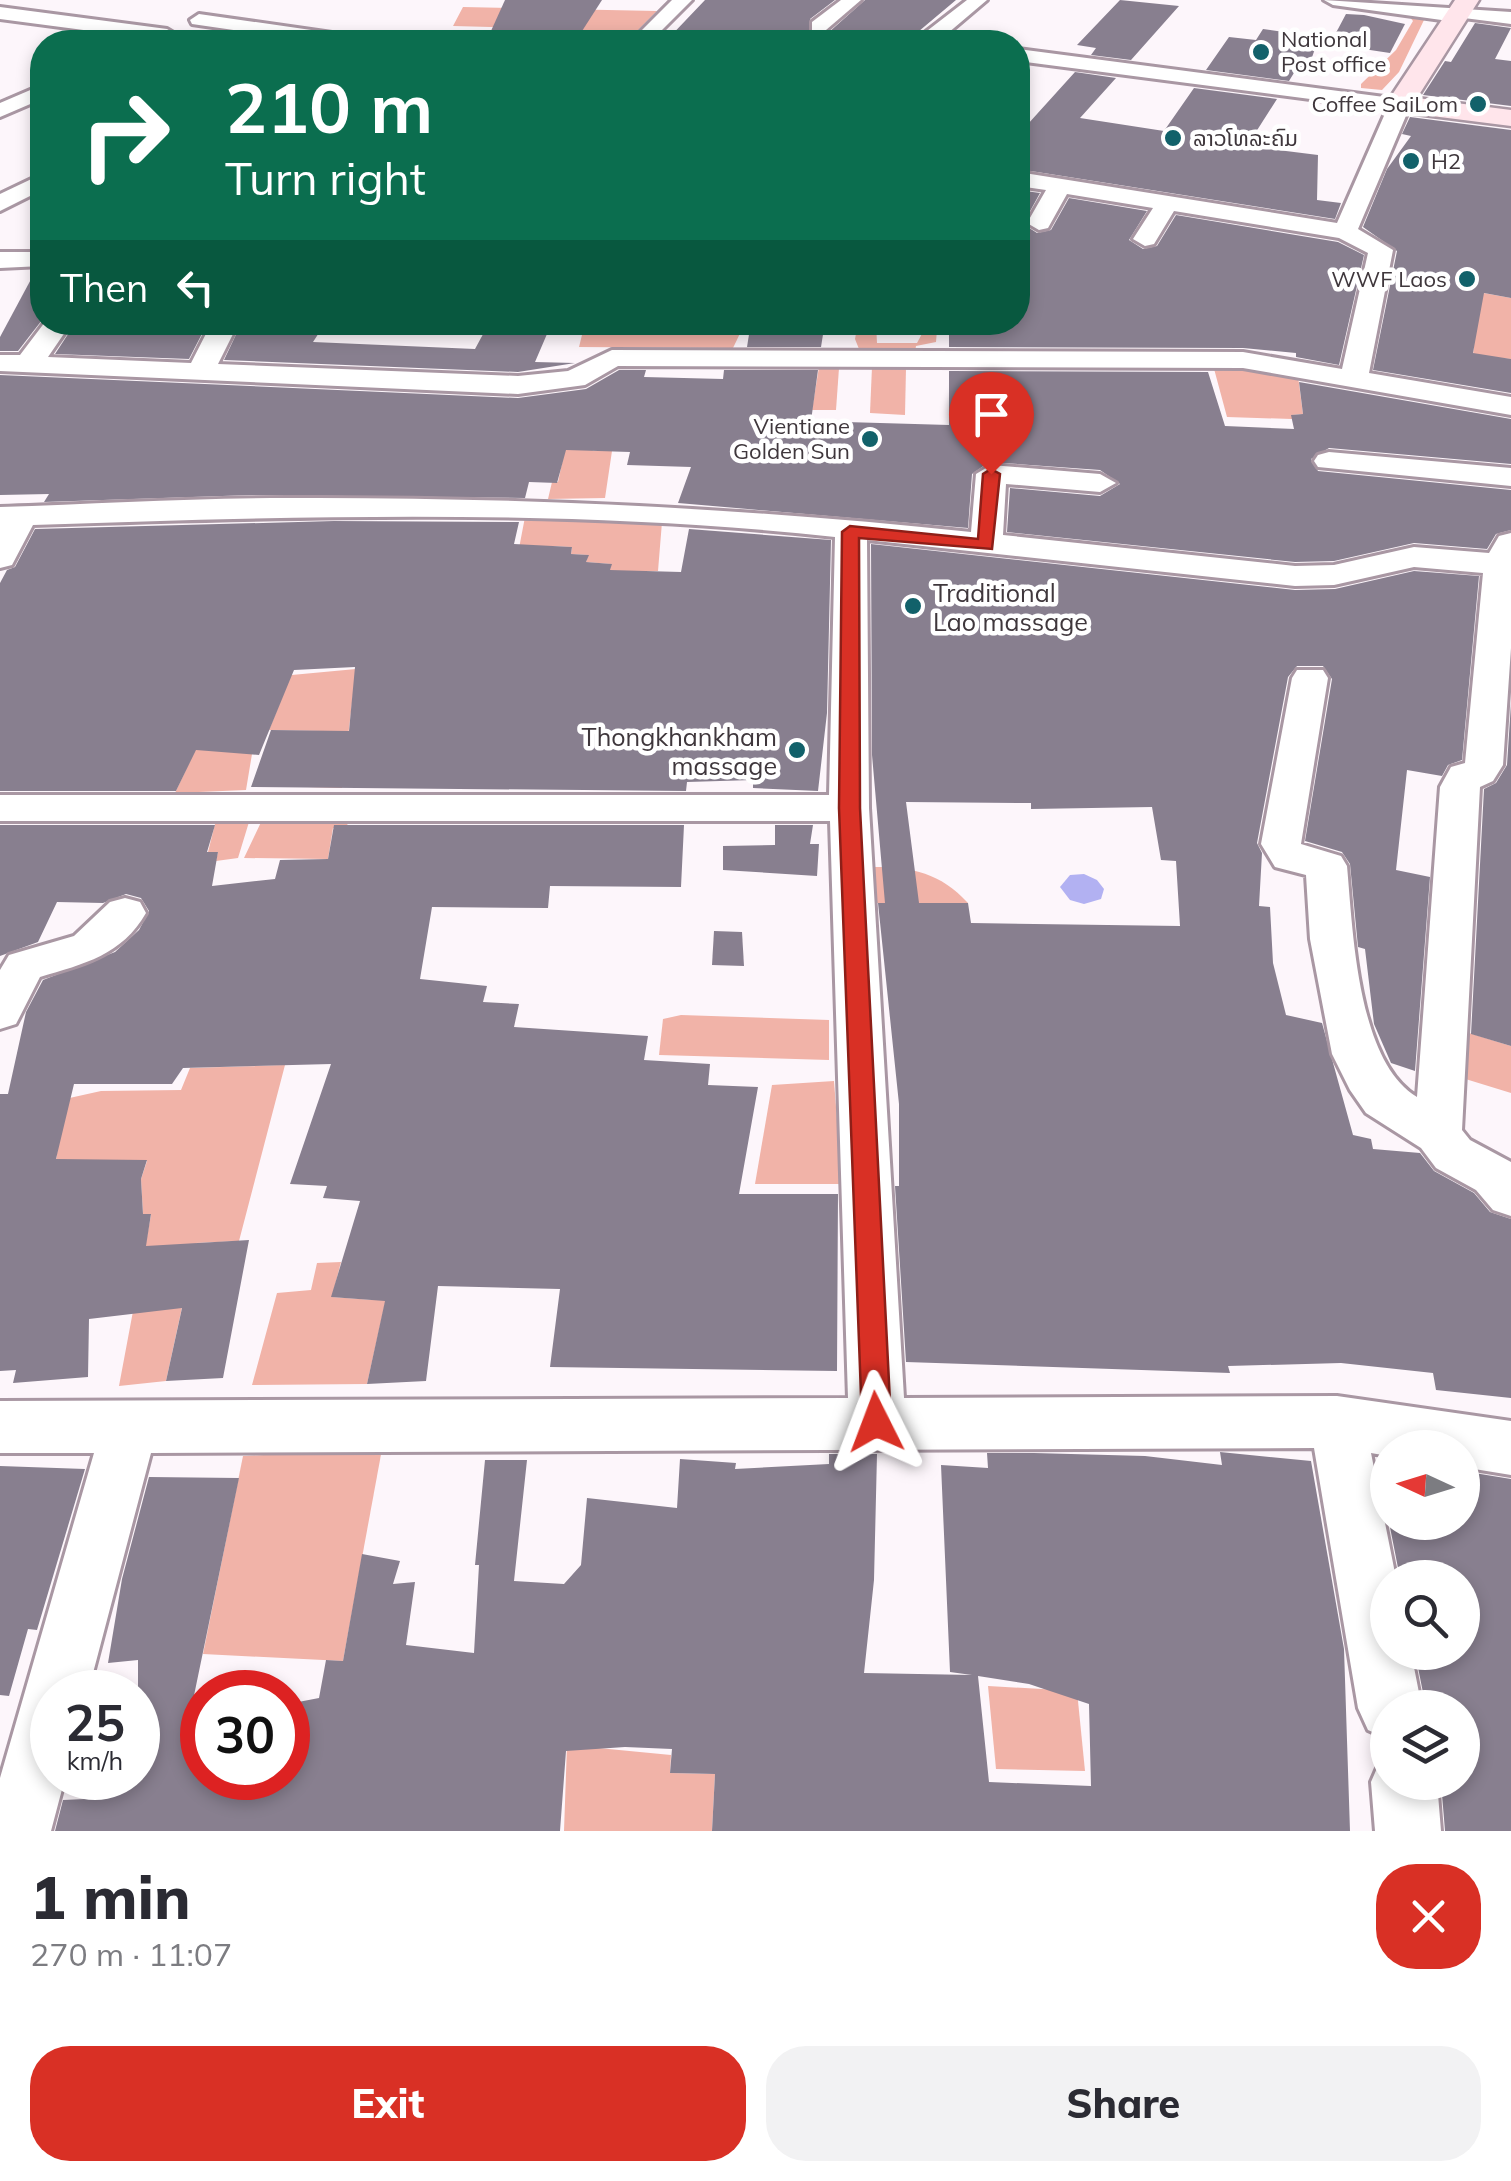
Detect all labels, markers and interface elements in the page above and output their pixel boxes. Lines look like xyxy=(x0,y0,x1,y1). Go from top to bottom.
place label: National Post office xyxy=(1281,25,1386,78)
marker: National Post office xyxy=(1250,41,1272,63)
text: 210 m xyxy=(225,63,433,151)
icon: right xyxy=(60,70,190,200)
place label: Coffee SaiLom xyxy=(1311,90,1458,118)
marker: Coffee SaiLom xyxy=(1467,93,1489,115)
place label: ລາວໂທລະຄົມ xyxy=(1193,124,1298,152)
marker: ລາວໂທລະຄົມ xyxy=(1162,127,1184,149)
place label: H2 xyxy=(1431,147,1461,175)
text: Turn right xyxy=(225,150,426,206)
marker: H2 xyxy=(1400,150,1422,172)
icon: left xyxy=(168,260,223,315)
text: Then xyxy=(60,264,148,312)
place label: WWF Laos xyxy=(1331,265,1447,293)
marker: WWF Laos xyxy=(1456,268,1478,290)
pin xyxy=(949,372,1034,475)
icon: arrive xyxy=(964,387,1019,442)
place label: Vientiane Golden Sun xyxy=(733,412,850,465)
marker: Vientiane Golden Sun xyxy=(859,428,881,450)
place label: Traditional Lao massage xyxy=(933,577,1088,637)
marker: Traditional Lao massage xyxy=(902,595,924,617)
place label: Thongkhankham massage xyxy=(582,721,777,781)
marker: Thongkhankham massage xyxy=(786,739,808,761)
position arrow xyxy=(824,1370,928,1474)
north arrow xyxy=(1370,1430,1480,1540)
map controls xyxy=(1370,1430,1480,1800)
button: search xyxy=(1370,1560,1480,1670)
speed limit sign: 30 xyxy=(180,1670,310,1800)
button: layers xyxy=(1370,1690,1480,1800)
text: 25 xyxy=(65,1691,125,1754)
text: km/h xyxy=(67,1745,123,1776)
text: 1 min xyxy=(30,1859,191,1934)
button: close xyxy=(1376,1864,1481,1969)
text: 270 m · 11:07 xyxy=(30,1934,232,1974)
button: Exit xyxy=(30,2046,746,2161)
button: Share xyxy=(766,2046,1481,2161)

